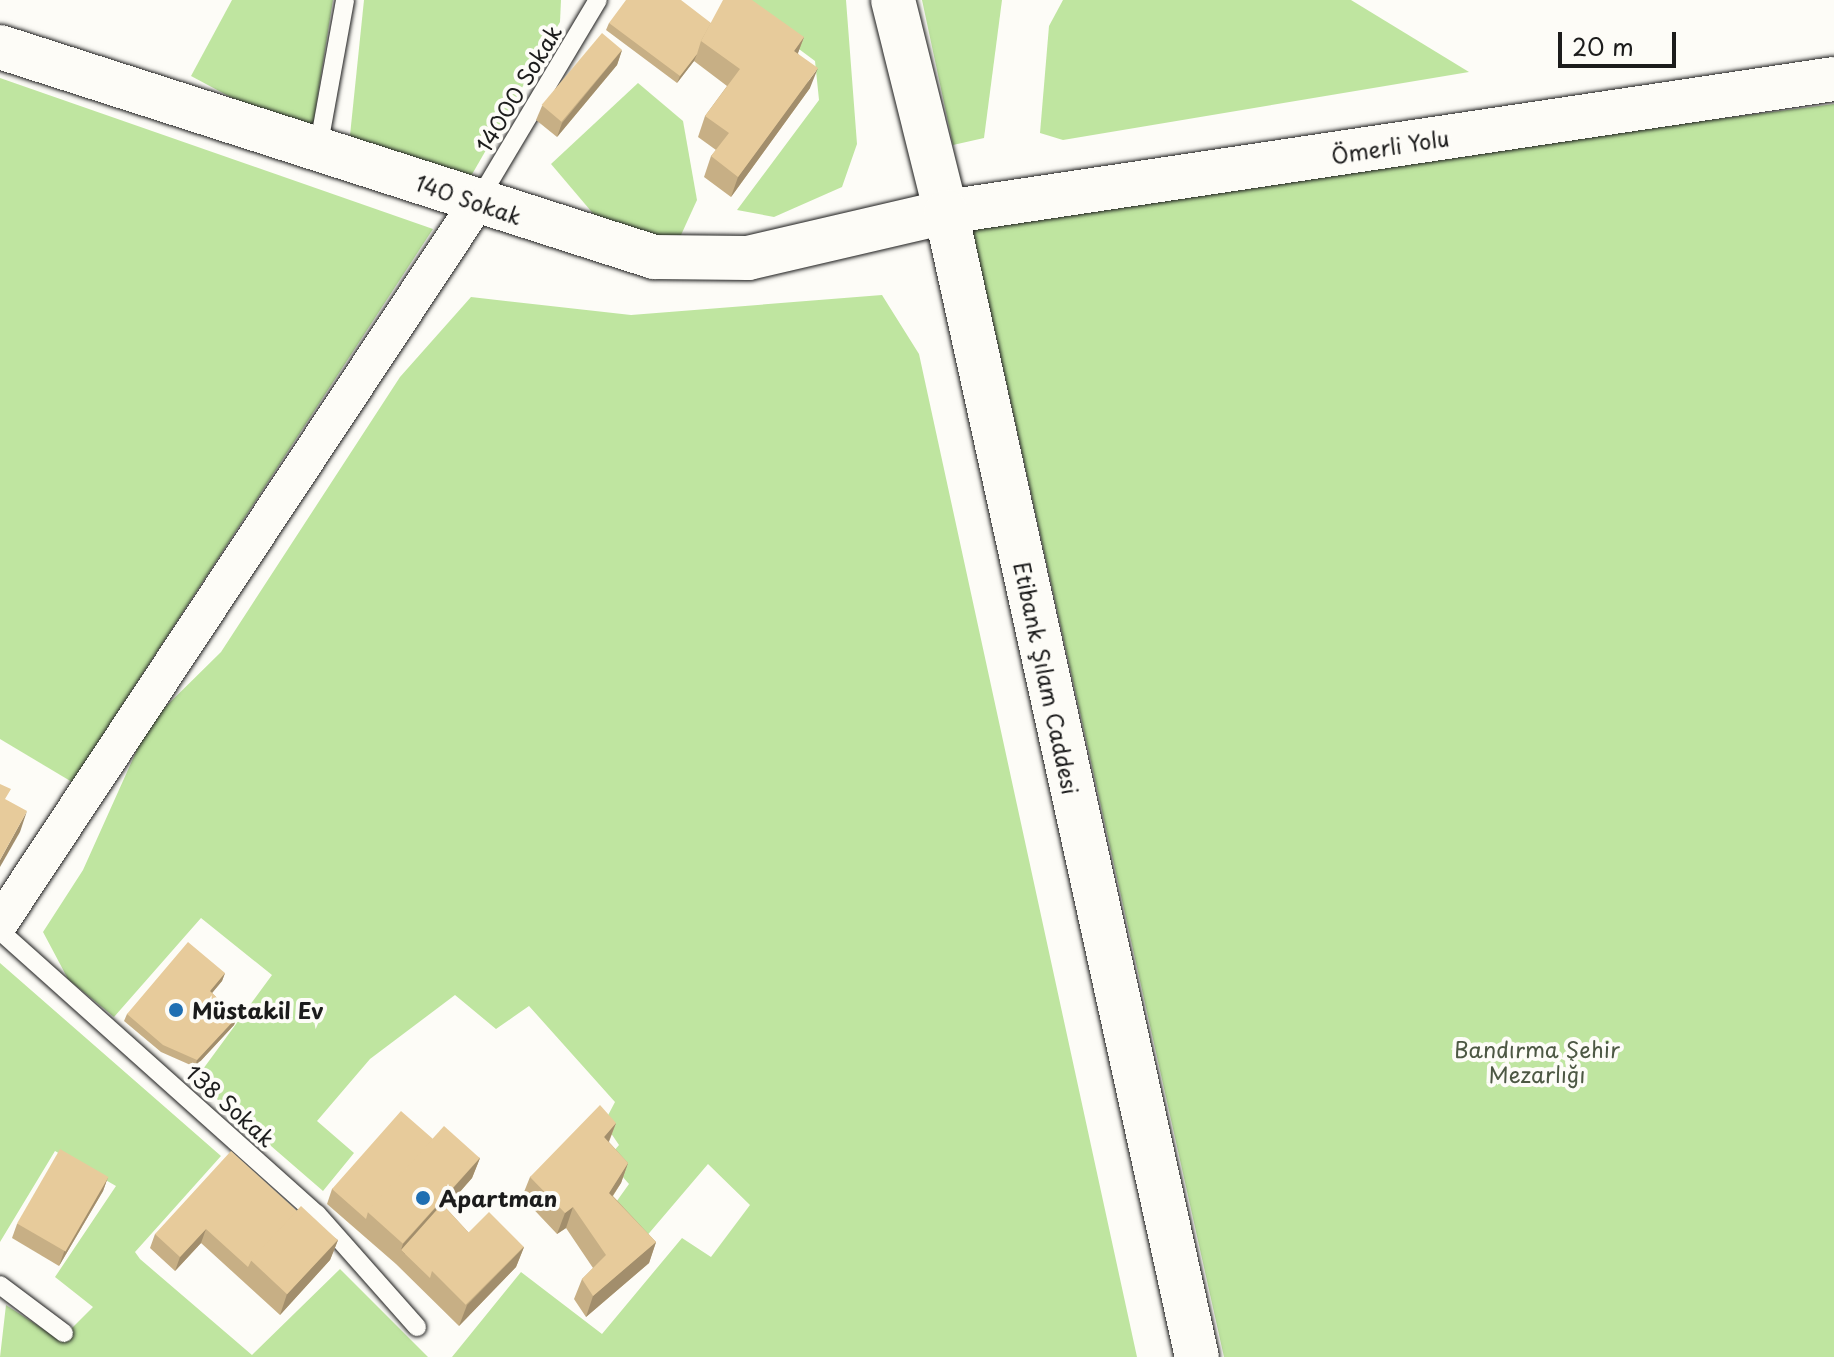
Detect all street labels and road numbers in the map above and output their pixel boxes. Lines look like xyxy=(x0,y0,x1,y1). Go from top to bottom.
street label: 14000 Sokak xyxy=(469,19,567,157)
street label: Ömerli Yolu xyxy=(1328,124,1452,168)
street label: 140 Sokak xyxy=(411,168,527,230)
street label: Etibank Şılam Caddesi xyxy=(1009,559,1085,797)
street label: 138 Sokak xyxy=(181,1058,281,1152)

